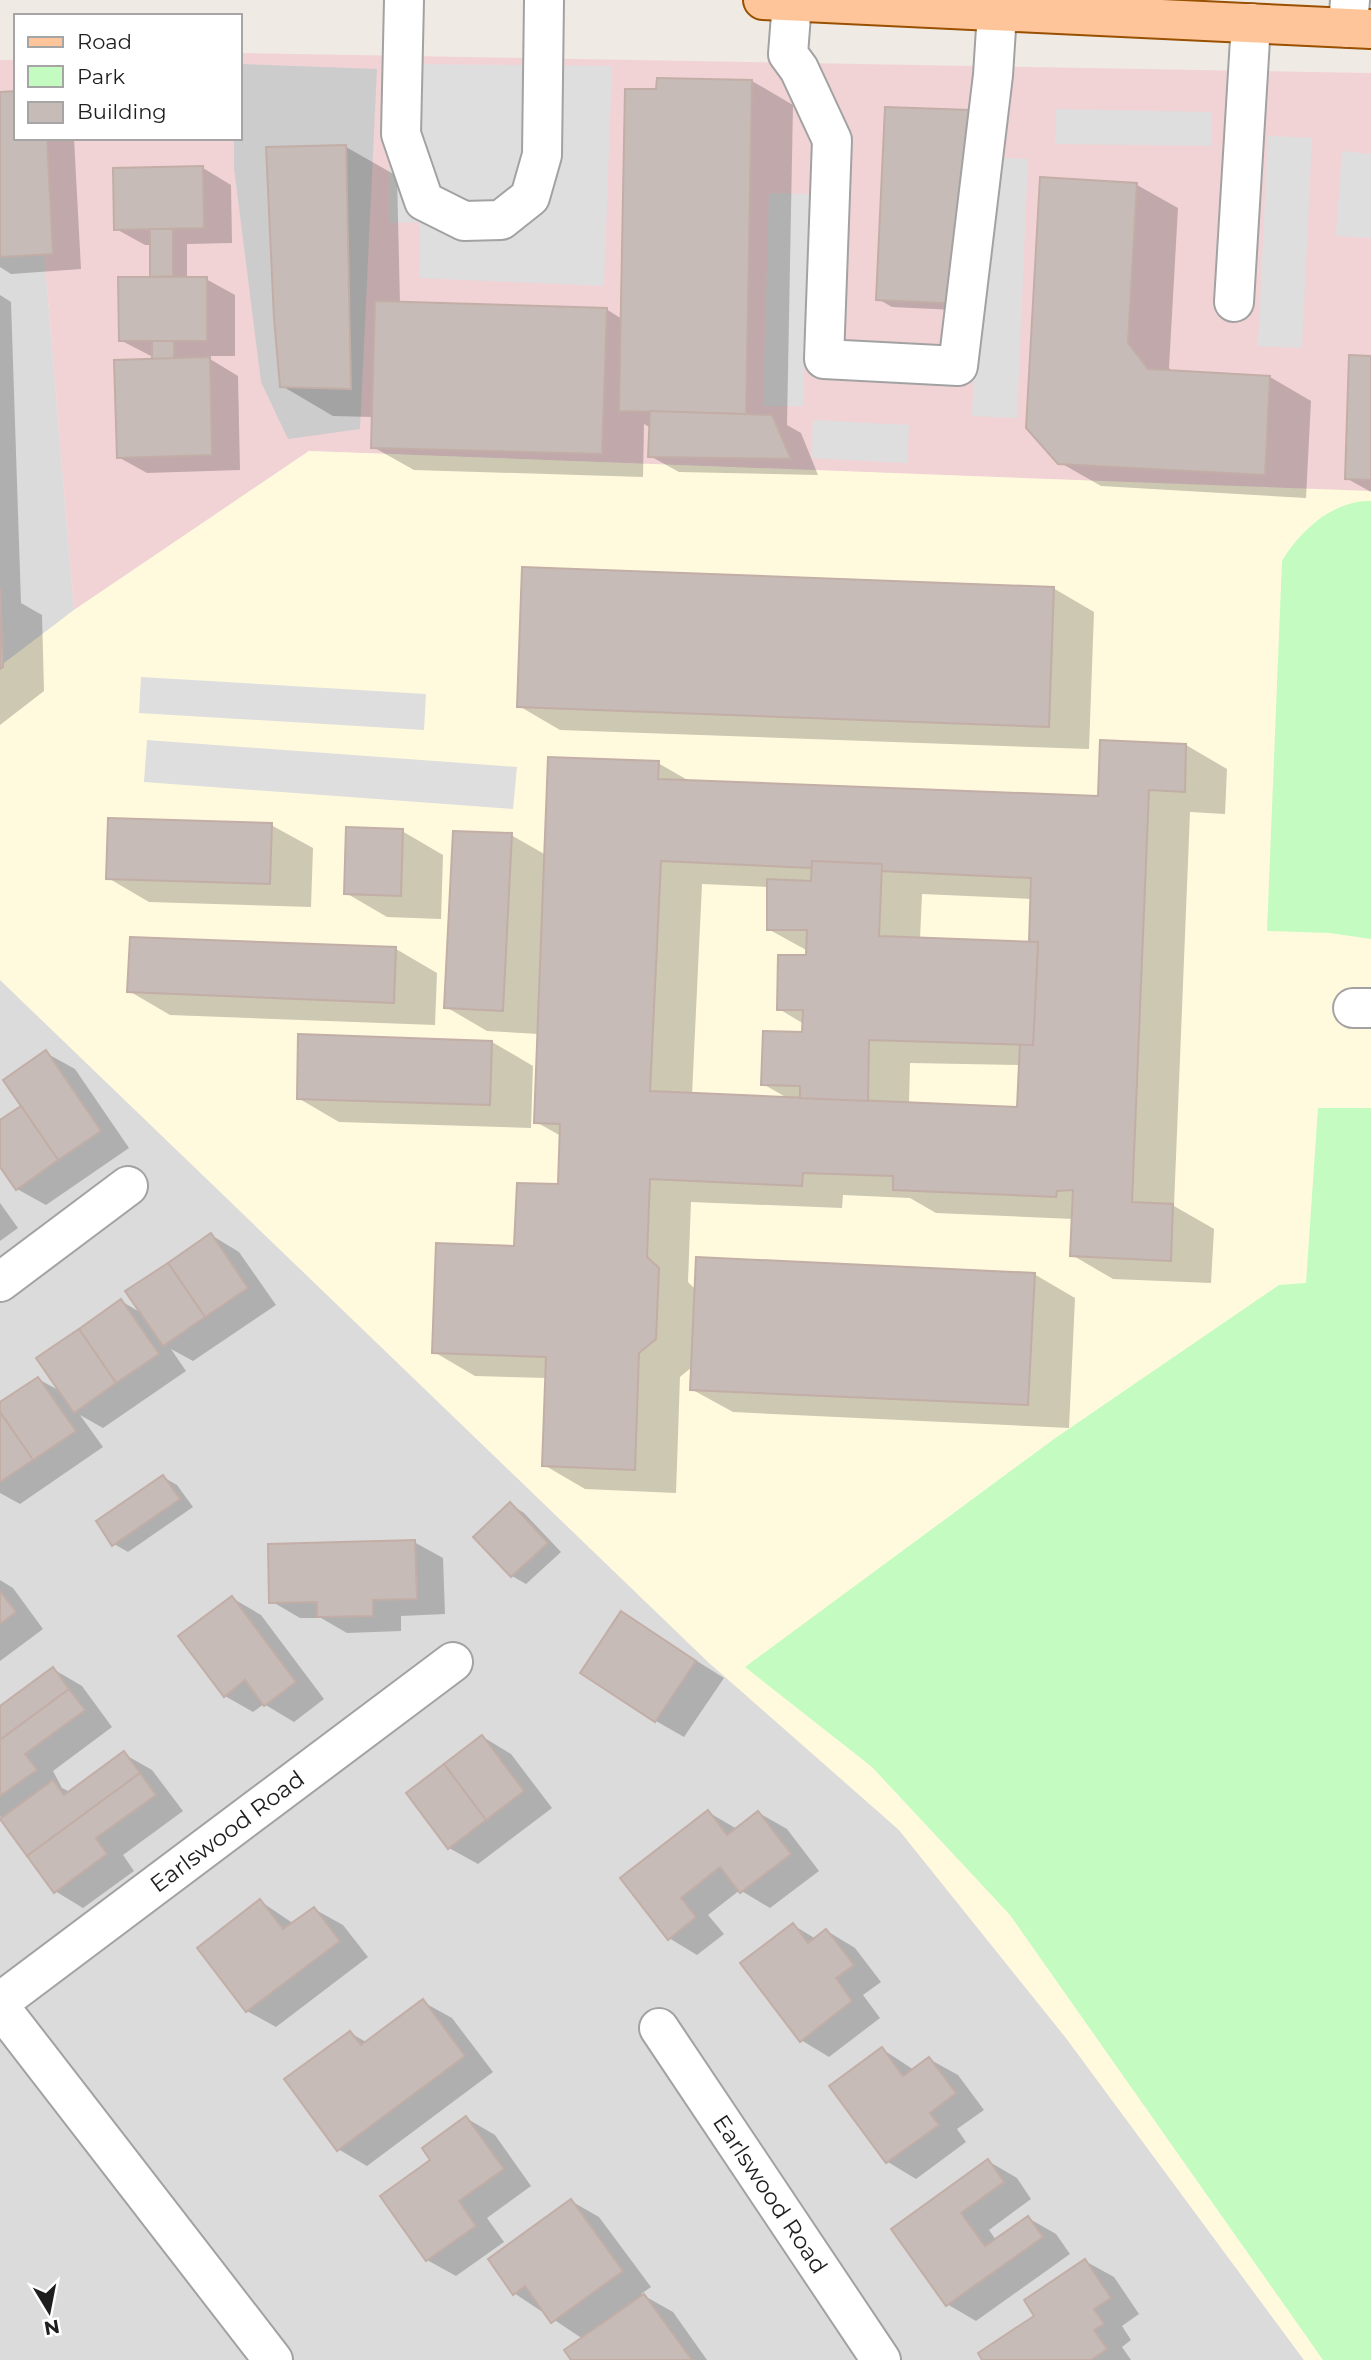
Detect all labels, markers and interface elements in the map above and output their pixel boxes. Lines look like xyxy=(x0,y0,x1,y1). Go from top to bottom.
legend xyxy=(14,14,242,140)
text: Road xyxy=(77,29,132,54)
text: Park xyxy=(77,64,125,89)
text: Building xyxy=(77,99,167,124)
street label: Earlswood Road xyxy=(145,1765,310,1898)
street label: Earlswood Road xyxy=(707,2109,833,2279)
north arrow xyxy=(14,2276,84,2346)
text: N xyxy=(42,2315,61,2340)

